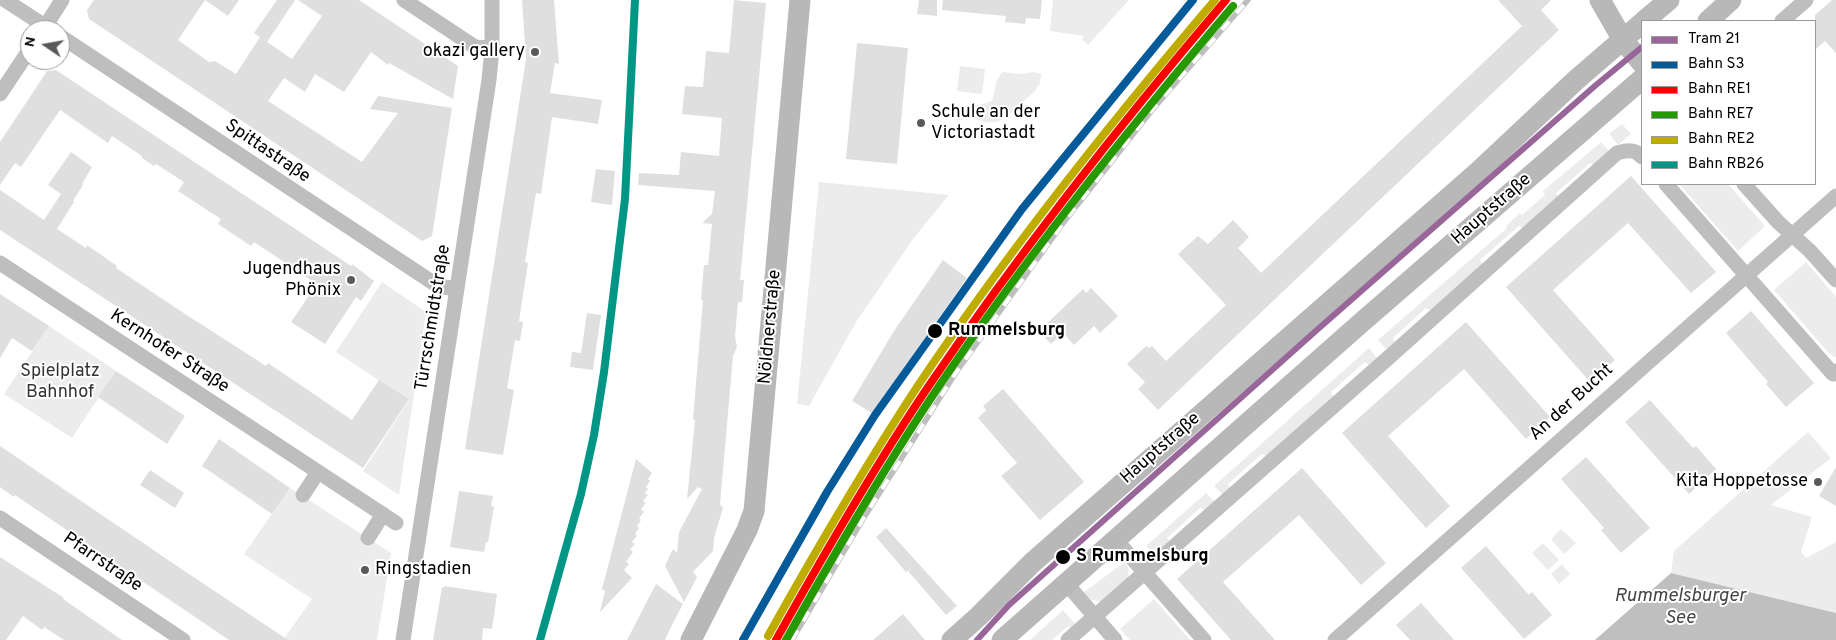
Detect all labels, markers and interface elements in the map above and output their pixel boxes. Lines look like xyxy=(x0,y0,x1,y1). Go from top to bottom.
north arrow xyxy=(20,20,70,70)
legend xyxy=(1641,20,1816,185)
text: Tram 21 xyxy=(1688,30,1740,49)
text: N xyxy=(21,35,40,49)
place label: okazi gallery xyxy=(423,41,525,63)
marker: okazi gallery xyxy=(529,46,541,58)
text: Bahn S3 xyxy=(1688,55,1745,74)
text: Bahn RE1 xyxy=(1688,80,1751,99)
place label: Schule an der Victoriastadt xyxy=(931,102,1040,144)
text: Bahn RE7 xyxy=(1688,105,1753,124)
street label: Spittastraße xyxy=(220,116,314,188)
marker: Schule an der Victoriastadt xyxy=(915,117,927,129)
text: Bahn RE2 xyxy=(1688,130,1755,149)
text: Bahn RB26 xyxy=(1688,155,1764,174)
street label: Hauptstraße xyxy=(1448,170,1536,250)
street label: Türrschmidtstraße xyxy=(412,243,456,393)
place label: Jugendhaus Phönix xyxy=(242,259,341,302)
street label: Nöldnerstraße xyxy=(755,269,787,385)
marker: Jugendhaus Phönix xyxy=(345,274,357,286)
street label: Kernhofer Straße xyxy=(105,305,233,399)
place label: Rummelsburg xyxy=(948,320,1065,342)
marker: Rummelsburg xyxy=(926,322,944,340)
street label: An der Bucht xyxy=(1526,360,1618,446)
park label: Spielplatz Bahnhof xyxy=(20,361,100,404)
street label: Hauptstraße xyxy=(1117,409,1205,489)
place label: Kita Hoppetosse xyxy=(1676,471,1808,493)
marker: Kita Hoppetosse xyxy=(1812,476,1824,488)
street label: Pfarrstraße xyxy=(58,529,146,597)
place label: S Rummelsburg xyxy=(1076,546,1209,568)
marker: S Rummelsburg xyxy=(1054,548,1072,566)
place label: Ringstadien xyxy=(375,559,471,581)
marker: Ringstadien xyxy=(359,564,371,576)
water label: Rummelsburger See xyxy=(1614,586,1746,630)

